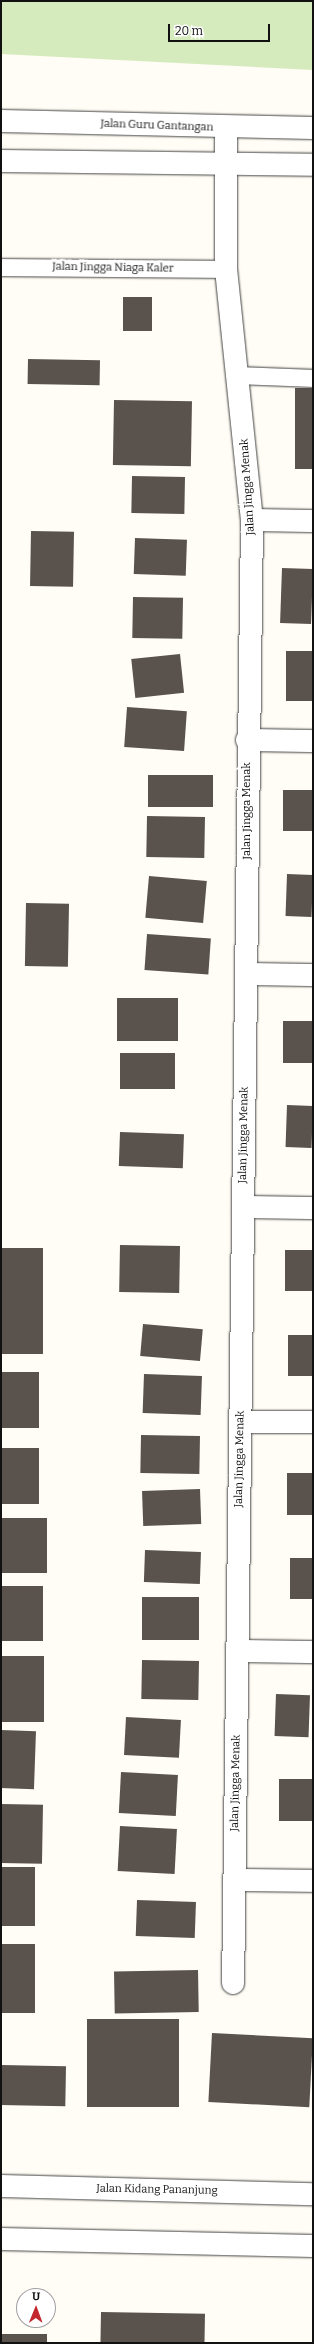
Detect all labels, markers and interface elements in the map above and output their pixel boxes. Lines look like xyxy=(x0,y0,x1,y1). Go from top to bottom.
scale bar xyxy=(170,16,272,42)
text: 20 m xyxy=(175,24,203,38)
street label: Jalan Guru Gantangan xyxy=(100,117,214,135)
street label: Jalan Jingga Niaga Kaler xyxy=(52,260,174,276)
street label: Jalan Jingga Menak xyxy=(238,438,258,536)
street label: Jalan Jingga Menak xyxy=(240,763,254,859)
street label: Jalan Jingga Menak xyxy=(237,1086,251,1184)
street label: Jalan Jingga Menak xyxy=(233,1410,247,1508)
street label: Jalan Jingga Menak xyxy=(229,1734,243,1832)
street label: Jalan Kidang Pananjung xyxy=(96,2182,218,2198)
north arrow xyxy=(16,2288,56,2328)
text: U xyxy=(32,2290,40,2303)

